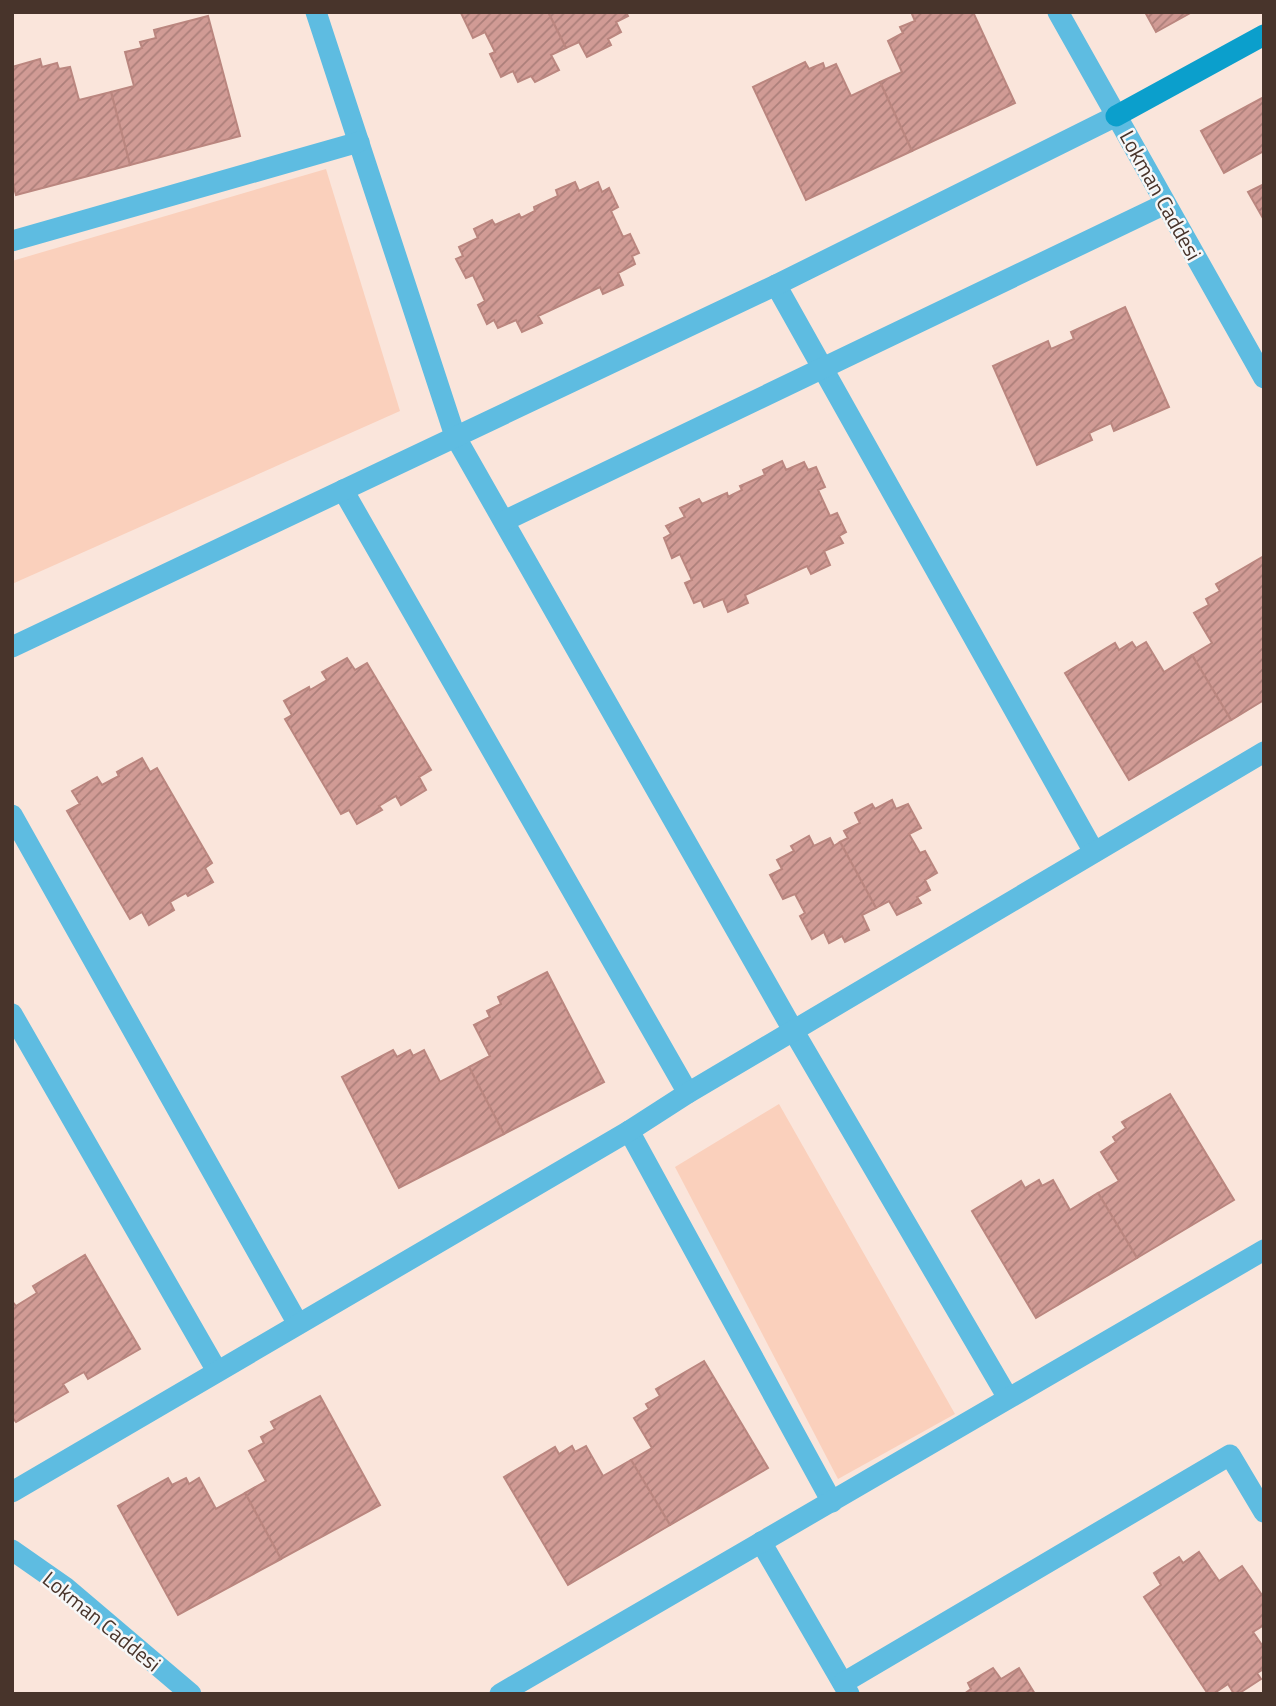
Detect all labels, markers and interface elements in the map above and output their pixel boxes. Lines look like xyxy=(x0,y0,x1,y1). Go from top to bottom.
street label: Lokman Caddesi xyxy=(1112,124,1210,266)
street label: Lokman Caddesi xyxy=(36,1563,168,1679)

